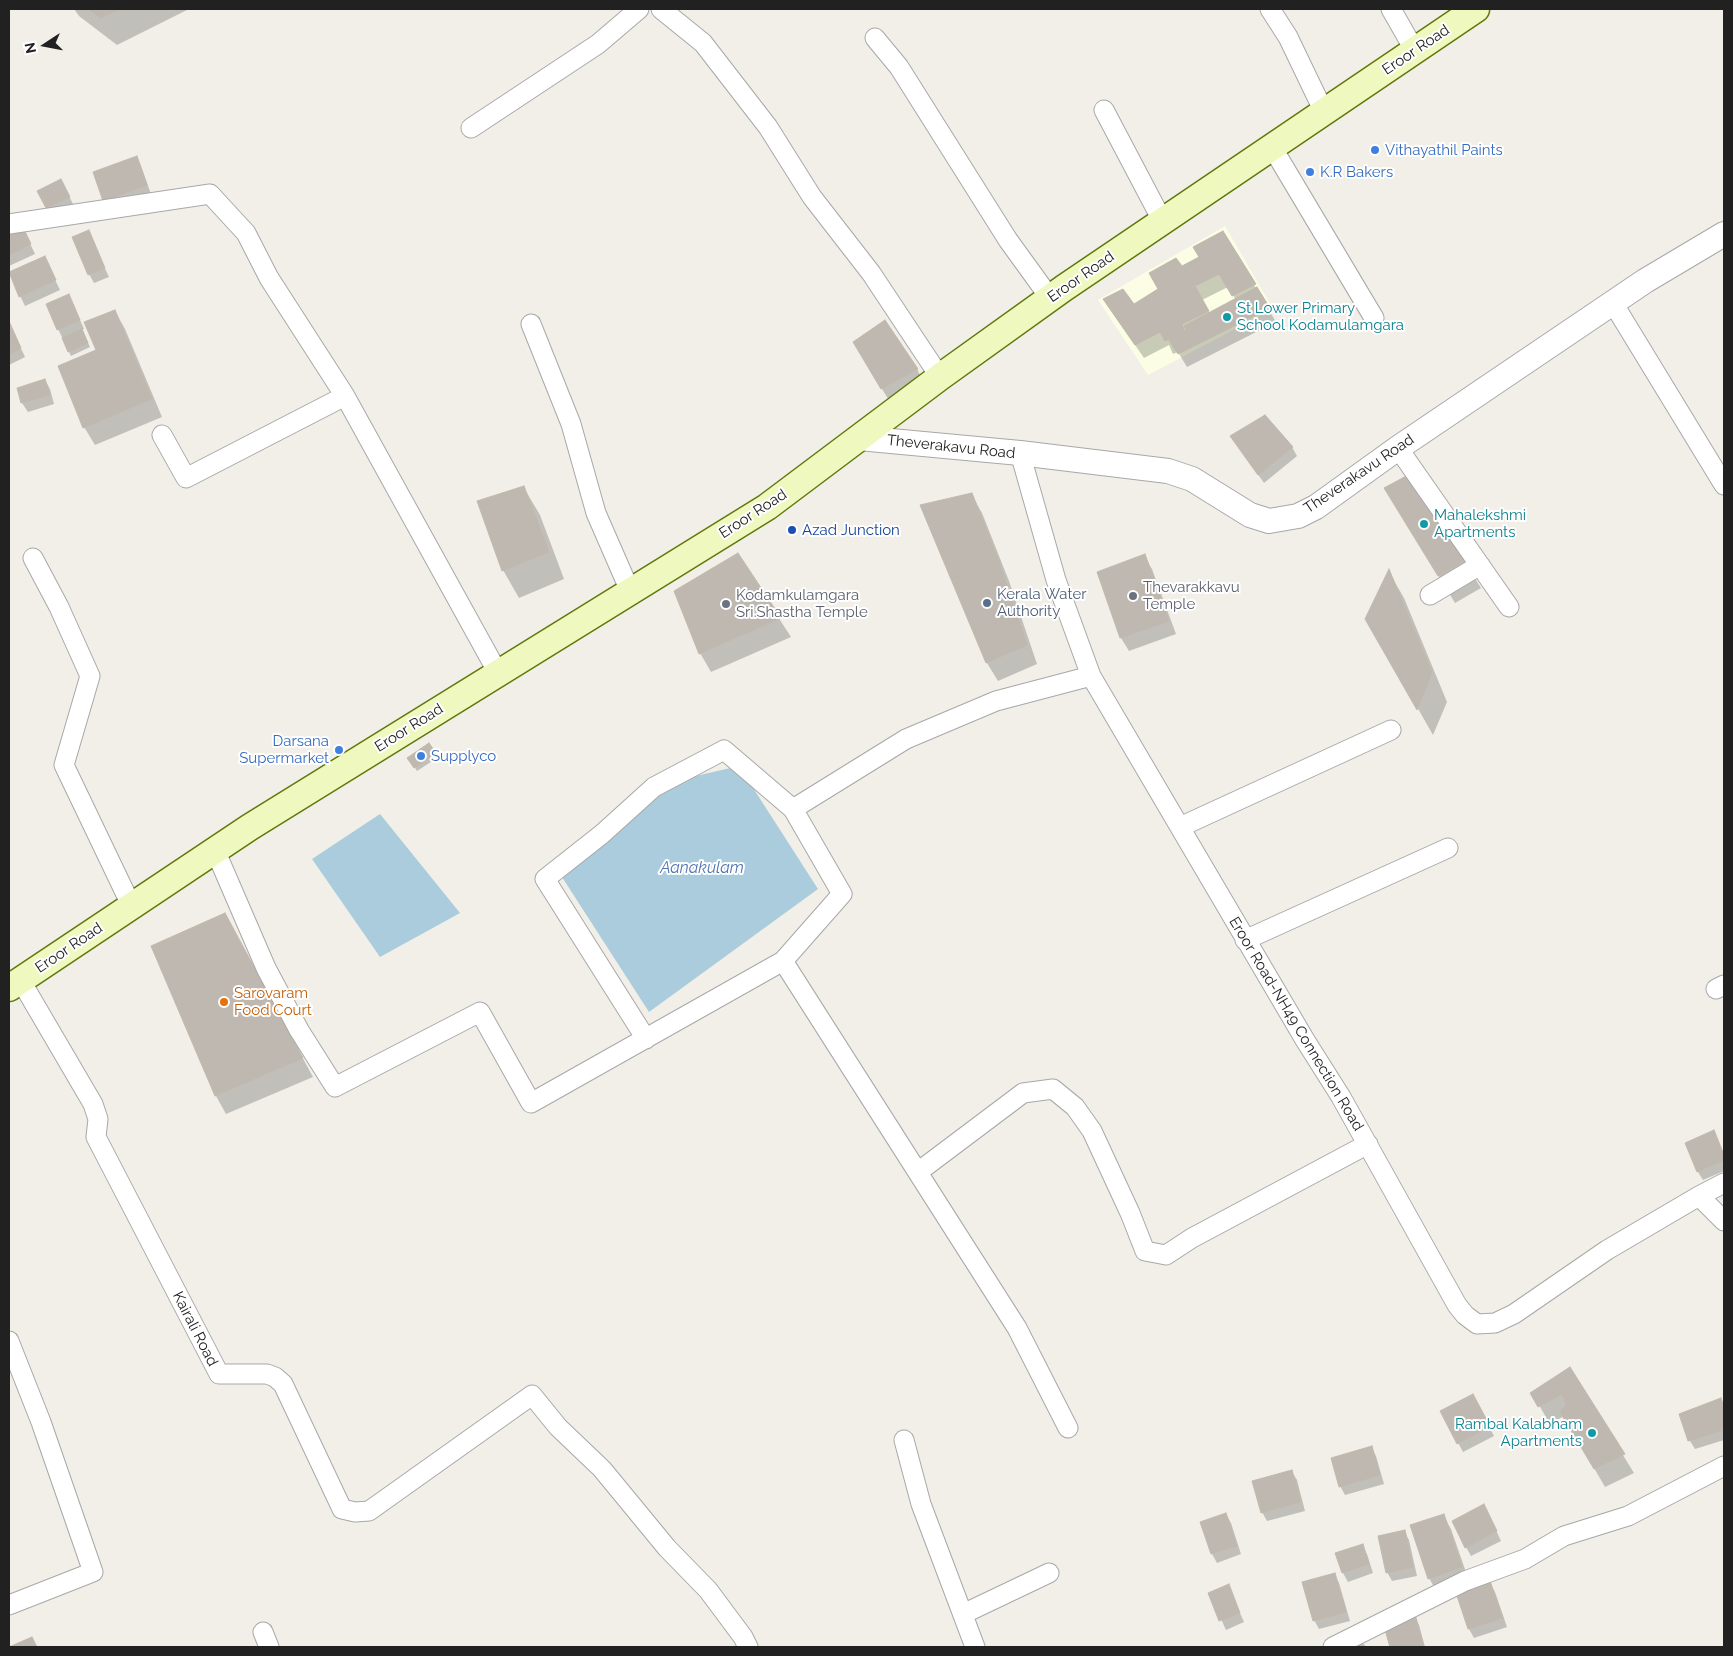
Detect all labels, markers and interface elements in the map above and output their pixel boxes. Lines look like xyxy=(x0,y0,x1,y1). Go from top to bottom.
north arrow xyxy=(20,20,70,70)
street label: Eroor Road xyxy=(1379,21,1453,79)
text: N xyxy=(21,41,39,55)
place label: Vithayathil Paints xyxy=(1385,141,1503,159)
marker: Vithayathil Paints xyxy=(1369,144,1381,156)
place label: K.R Bakers xyxy=(1320,163,1393,181)
marker: K.R Bakers xyxy=(1304,166,1316,178)
street label: Eroor Road xyxy=(1044,248,1118,306)
place label: St Lower Primary School Kodamulamgara xyxy=(1237,299,1404,334)
marker: St Lower Primary School Kodamulamgara xyxy=(1221,311,1233,323)
street label: Theverakavu Road xyxy=(1300,430,1418,518)
street label: Theverakavu Road xyxy=(886,431,1016,463)
street label: Eroor Road xyxy=(716,485,790,543)
place label: Mahalekshmi Apartments xyxy=(1434,506,1526,541)
marker: Mahalekshmi Apartments xyxy=(1418,518,1430,530)
place label: Azad Junction xyxy=(802,521,900,539)
marker: Azad Junction xyxy=(786,524,798,536)
place label: Thevarakkavu Temple xyxy=(1143,578,1240,613)
place label: Kerala Water Authority xyxy=(997,585,1086,620)
place label: Kodamkulamgara Sri.Shastha Temple xyxy=(736,586,868,621)
marker: Thevarakkavu Temple xyxy=(1127,590,1139,602)
marker: Kerala Water Authority xyxy=(981,597,993,609)
marker: Kodamkulamgara Sri.Shastha Temple xyxy=(720,598,732,610)
street label: Eroor Road xyxy=(372,700,446,756)
place label: Darsana Supermarket xyxy=(239,732,329,767)
marker: Darsana Supermarket xyxy=(333,744,345,756)
place label: Supplyco xyxy=(431,747,496,765)
marker: Supplyco xyxy=(415,750,427,762)
water label: Aanakulam xyxy=(660,858,744,878)
street label: Eroor Road-NH49 Connection Road xyxy=(1225,914,1367,1134)
street label: Eroor Road xyxy=(32,919,106,977)
place label: Sarovaram Food Court xyxy=(234,984,312,1019)
marker: Sarovaram Food Court xyxy=(218,996,230,1008)
street label: Kairali Road xyxy=(168,1289,222,1369)
place label: Rambal Kalabham Apartments xyxy=(1455,1415,1582,1450)
marker: Rambal Kalabham Apartments xyxy=(1586,1427,1598,1439)

